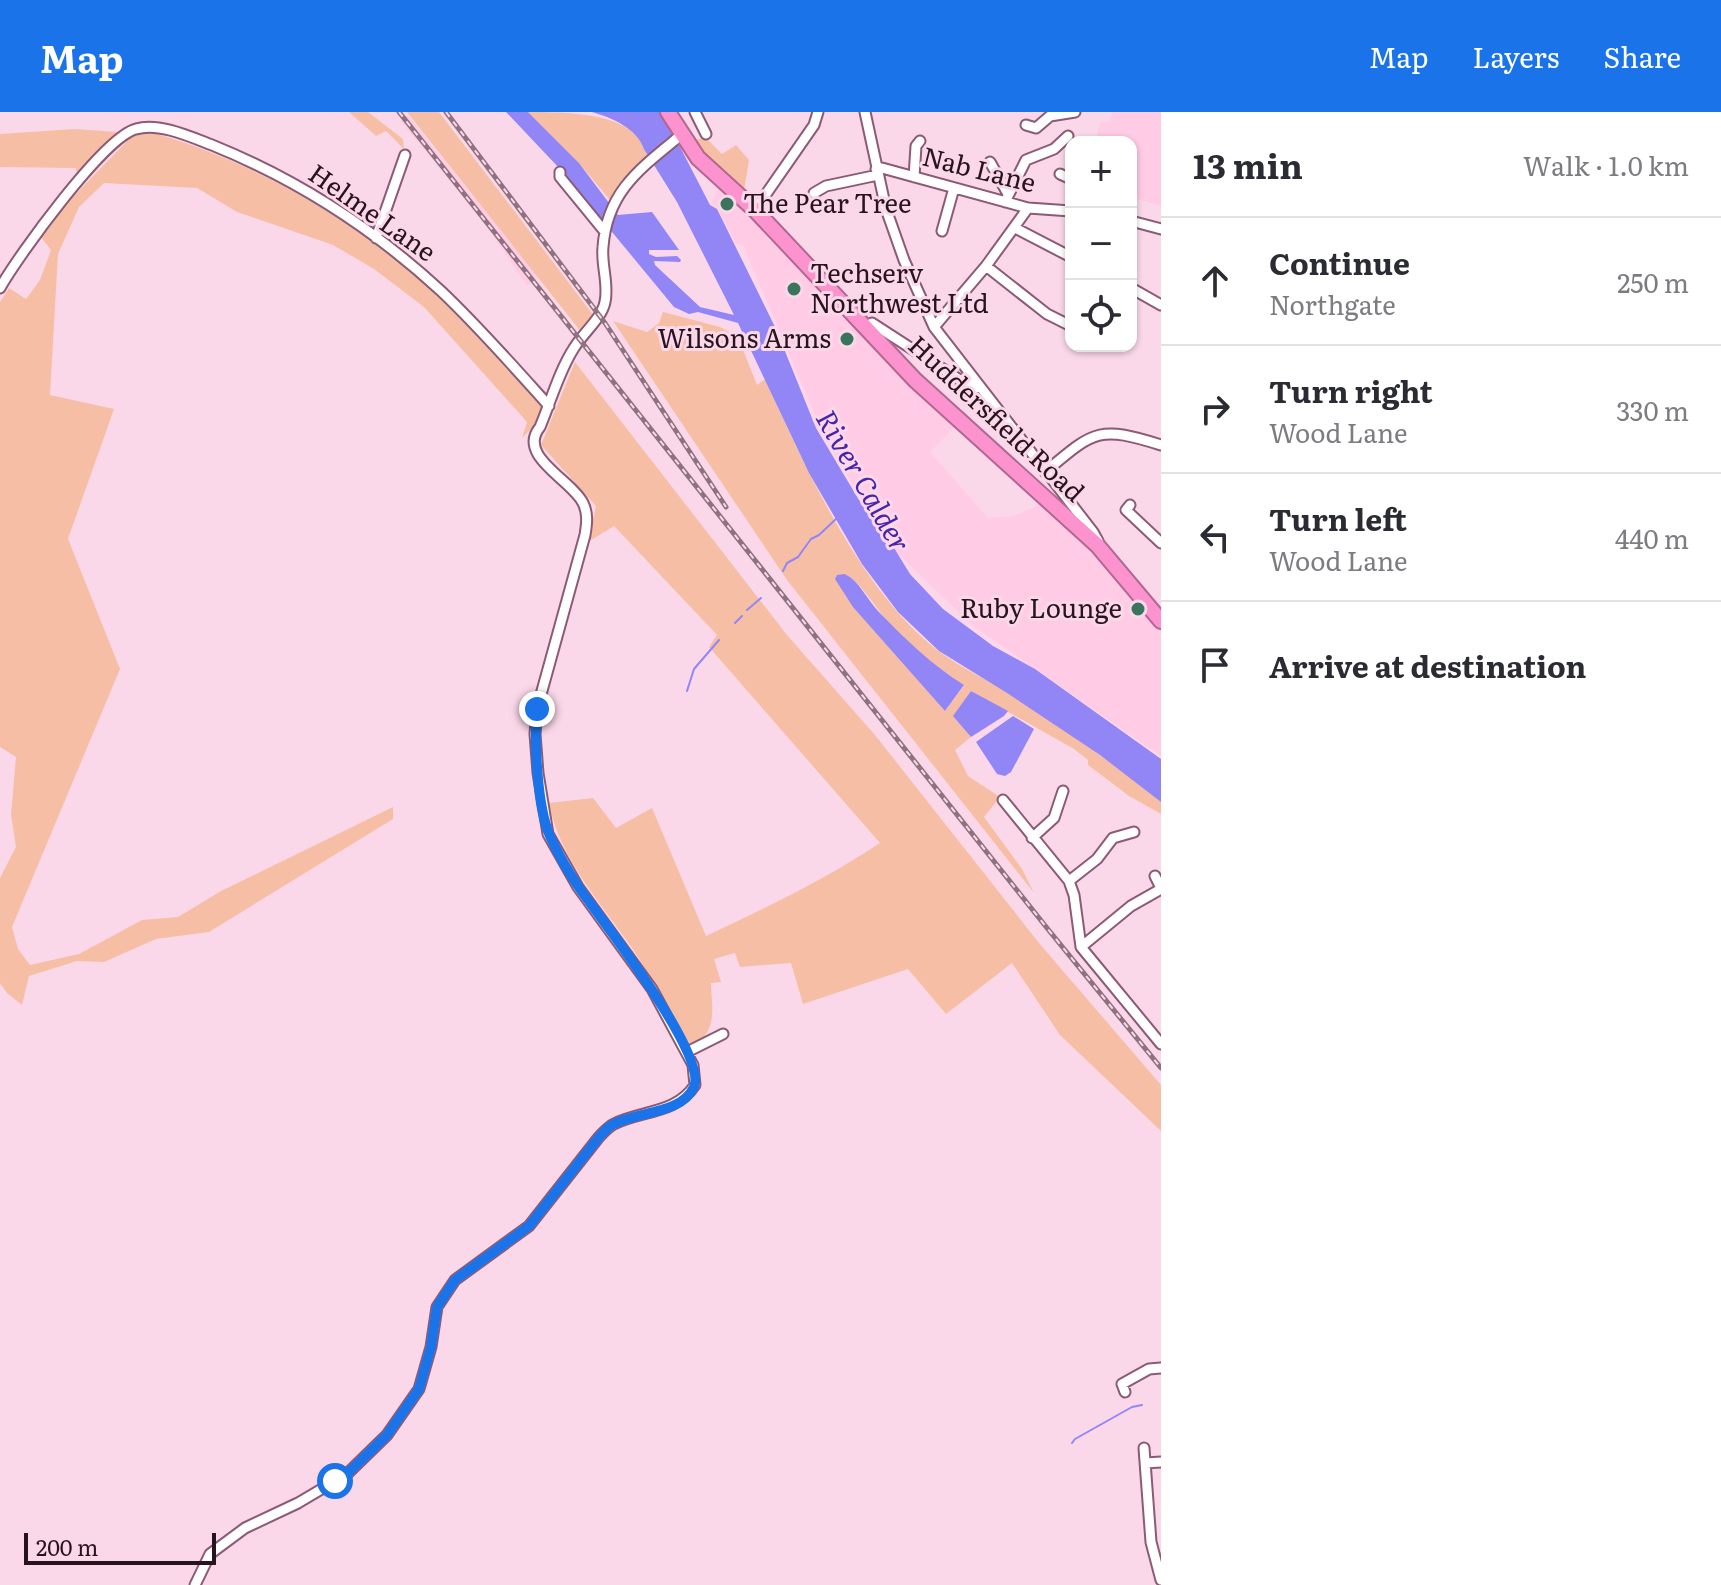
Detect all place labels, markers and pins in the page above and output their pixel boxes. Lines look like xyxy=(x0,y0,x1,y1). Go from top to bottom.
place label: The Pear Tree xyxy=(743,182,912,221)
marker: The Pear Tree xyxy=(718,195,736,213)
place label: Techserv Northwest Ltd xyxy=(810,252,989,321)
marker: Techserv Northwest Ltd xyxy=(785,280,803,298)
place label: Wilsons Arms xyxy=(658,317,831,356)
marker: Wilsons Arms xyxy=(838,330,856,348)
place label: Ruby Lounge xyxy=(960,587,1122,626)
marker: Ruby Lounge xyxy=(1129,600,1147,618)

